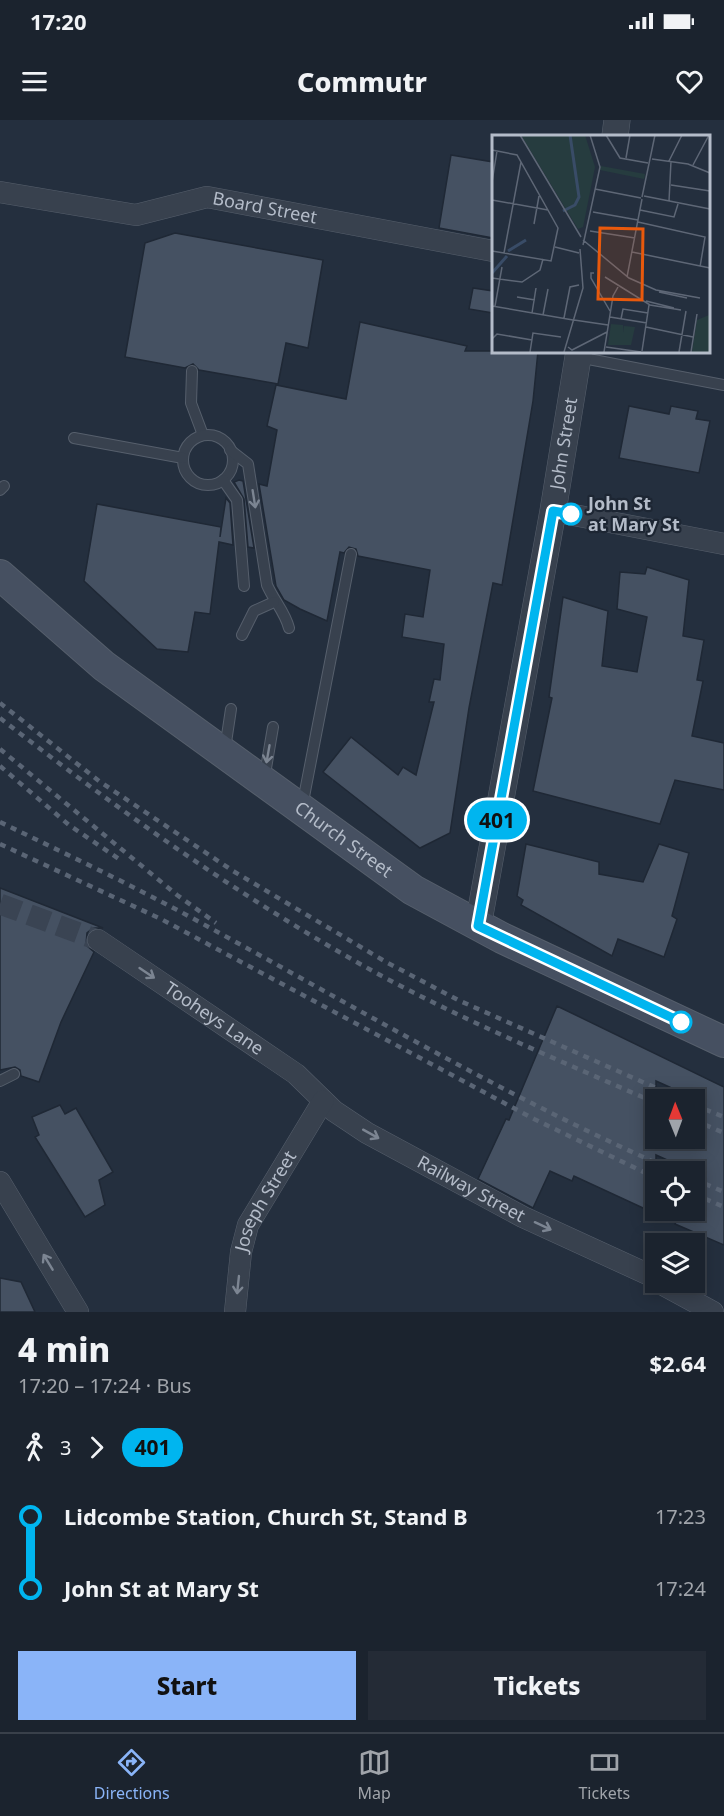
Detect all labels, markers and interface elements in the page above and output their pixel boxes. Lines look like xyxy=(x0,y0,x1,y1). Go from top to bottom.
text: 17:20 xyxy=(30,6,87,36)
text: Commutr xyxy=(297,63,427,100)
icon: menu xyxy=(18,65,51,98)
icon: heart xyxy=(673,65,706,98)
inset map xyxy=(492,135,709,352)
street label: Board Street xyxy=(211,185,320,229)
street label: John Street xyxy=(543,395,582,493)
one-way arrow xyxy=(248,489,259,508)
place label: John St at Mary St xyxy=(586,491,680,536)
marker: John St at Mary St xyxy=(560,503,582,525)
one-way arrow xyxy=(263,743,274,763)
street label: Church Street xyxy=(290,795,398,883)
line badge: 401 xyxy=(462,800,532,840)
text: 401 xyxy=(479,806,515,834)
one-way arrow xyxy=(138,967,155,979)
street label: Tooheys Lane xyxy=(160,976,269,1060)
unlabelled marker xyxy=(670,1011,692,1033)
north arrow xyxy=(645,1089,705,1149)
map controls xyxy=(645,1089,705,1293)
one-way arrow xyxy=(362,1129,379,1141)
street label: Joseph Street xyxy=(228,1145,302,1256)
street label: Railway Street xyxy=(413,1149,530,1227)
button: locate xyxy=(645,1161,705,1221)
one-way arrow xyxy=(534,1221,552,1233)
button: layers xyxy=(645,1233,705,1293)
one-way arrow xyxy=(41,1254,53,1271)
one-way arrow xyxy=(232,1274,243,1294)
text: 4 min xyxy=(18,1327,110,1372)
text: $2.64 xyxy=(649,1348,706,1378)
text: 17:20 – 17:24 · Bus xyxy=(18,1372,191,1399)
icon: walk xyxy=(18,1431,51,1464)
icon: forward xyxy=(80,1431,113,1464)
text: 401 xyxy=(134,1433,171,1461)
text: 3 xyxy=(60,1434,71,1461)
text: Lidcombe Station, Church St, Stand B xyxy=(64,1501,468,1531)
text: 17:23 xyxy=(655,1503,706,1530)
text: John St at Mary St xyxy=(64,1573,259,1603)
text: 17:24 xyxy=(655,1575,706,1602)
button: Start xyxy=(18,1651,356,1720)
button: Tickets xyxy=(368,1651,706,1720)
tab: Directions xyxy=(94,1746,170,1804)
tab: Map xyxy=(357,1746,391,1804)
tab: Tickets xyxy=(578,1746,630,1804)

